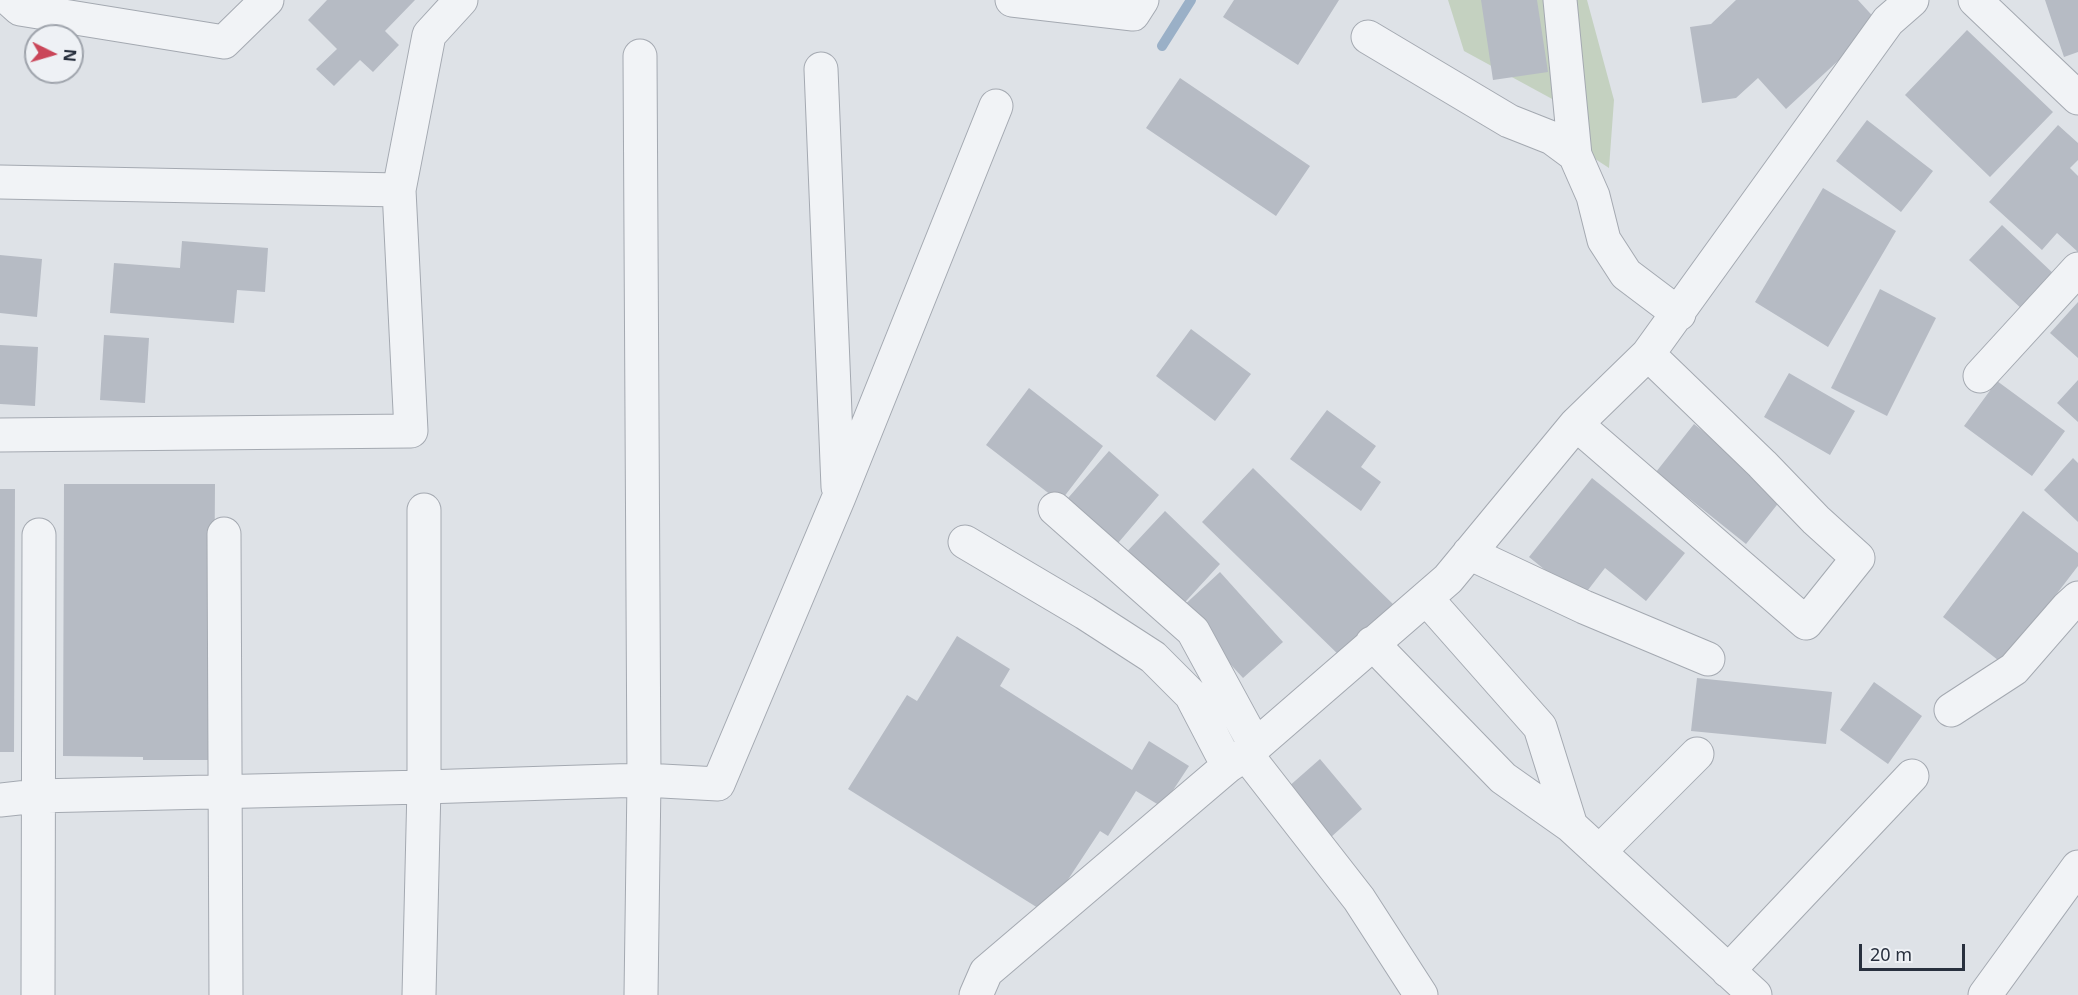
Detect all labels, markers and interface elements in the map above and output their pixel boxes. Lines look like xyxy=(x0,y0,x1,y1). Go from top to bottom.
north arrow xyxy=(24,24,84,84)
text: N xyxy=(58,48,81,63)
scale bar xyxy=(1862,932,1968,970)
text: 20 m xyxy=(1870,942,1912,966)

